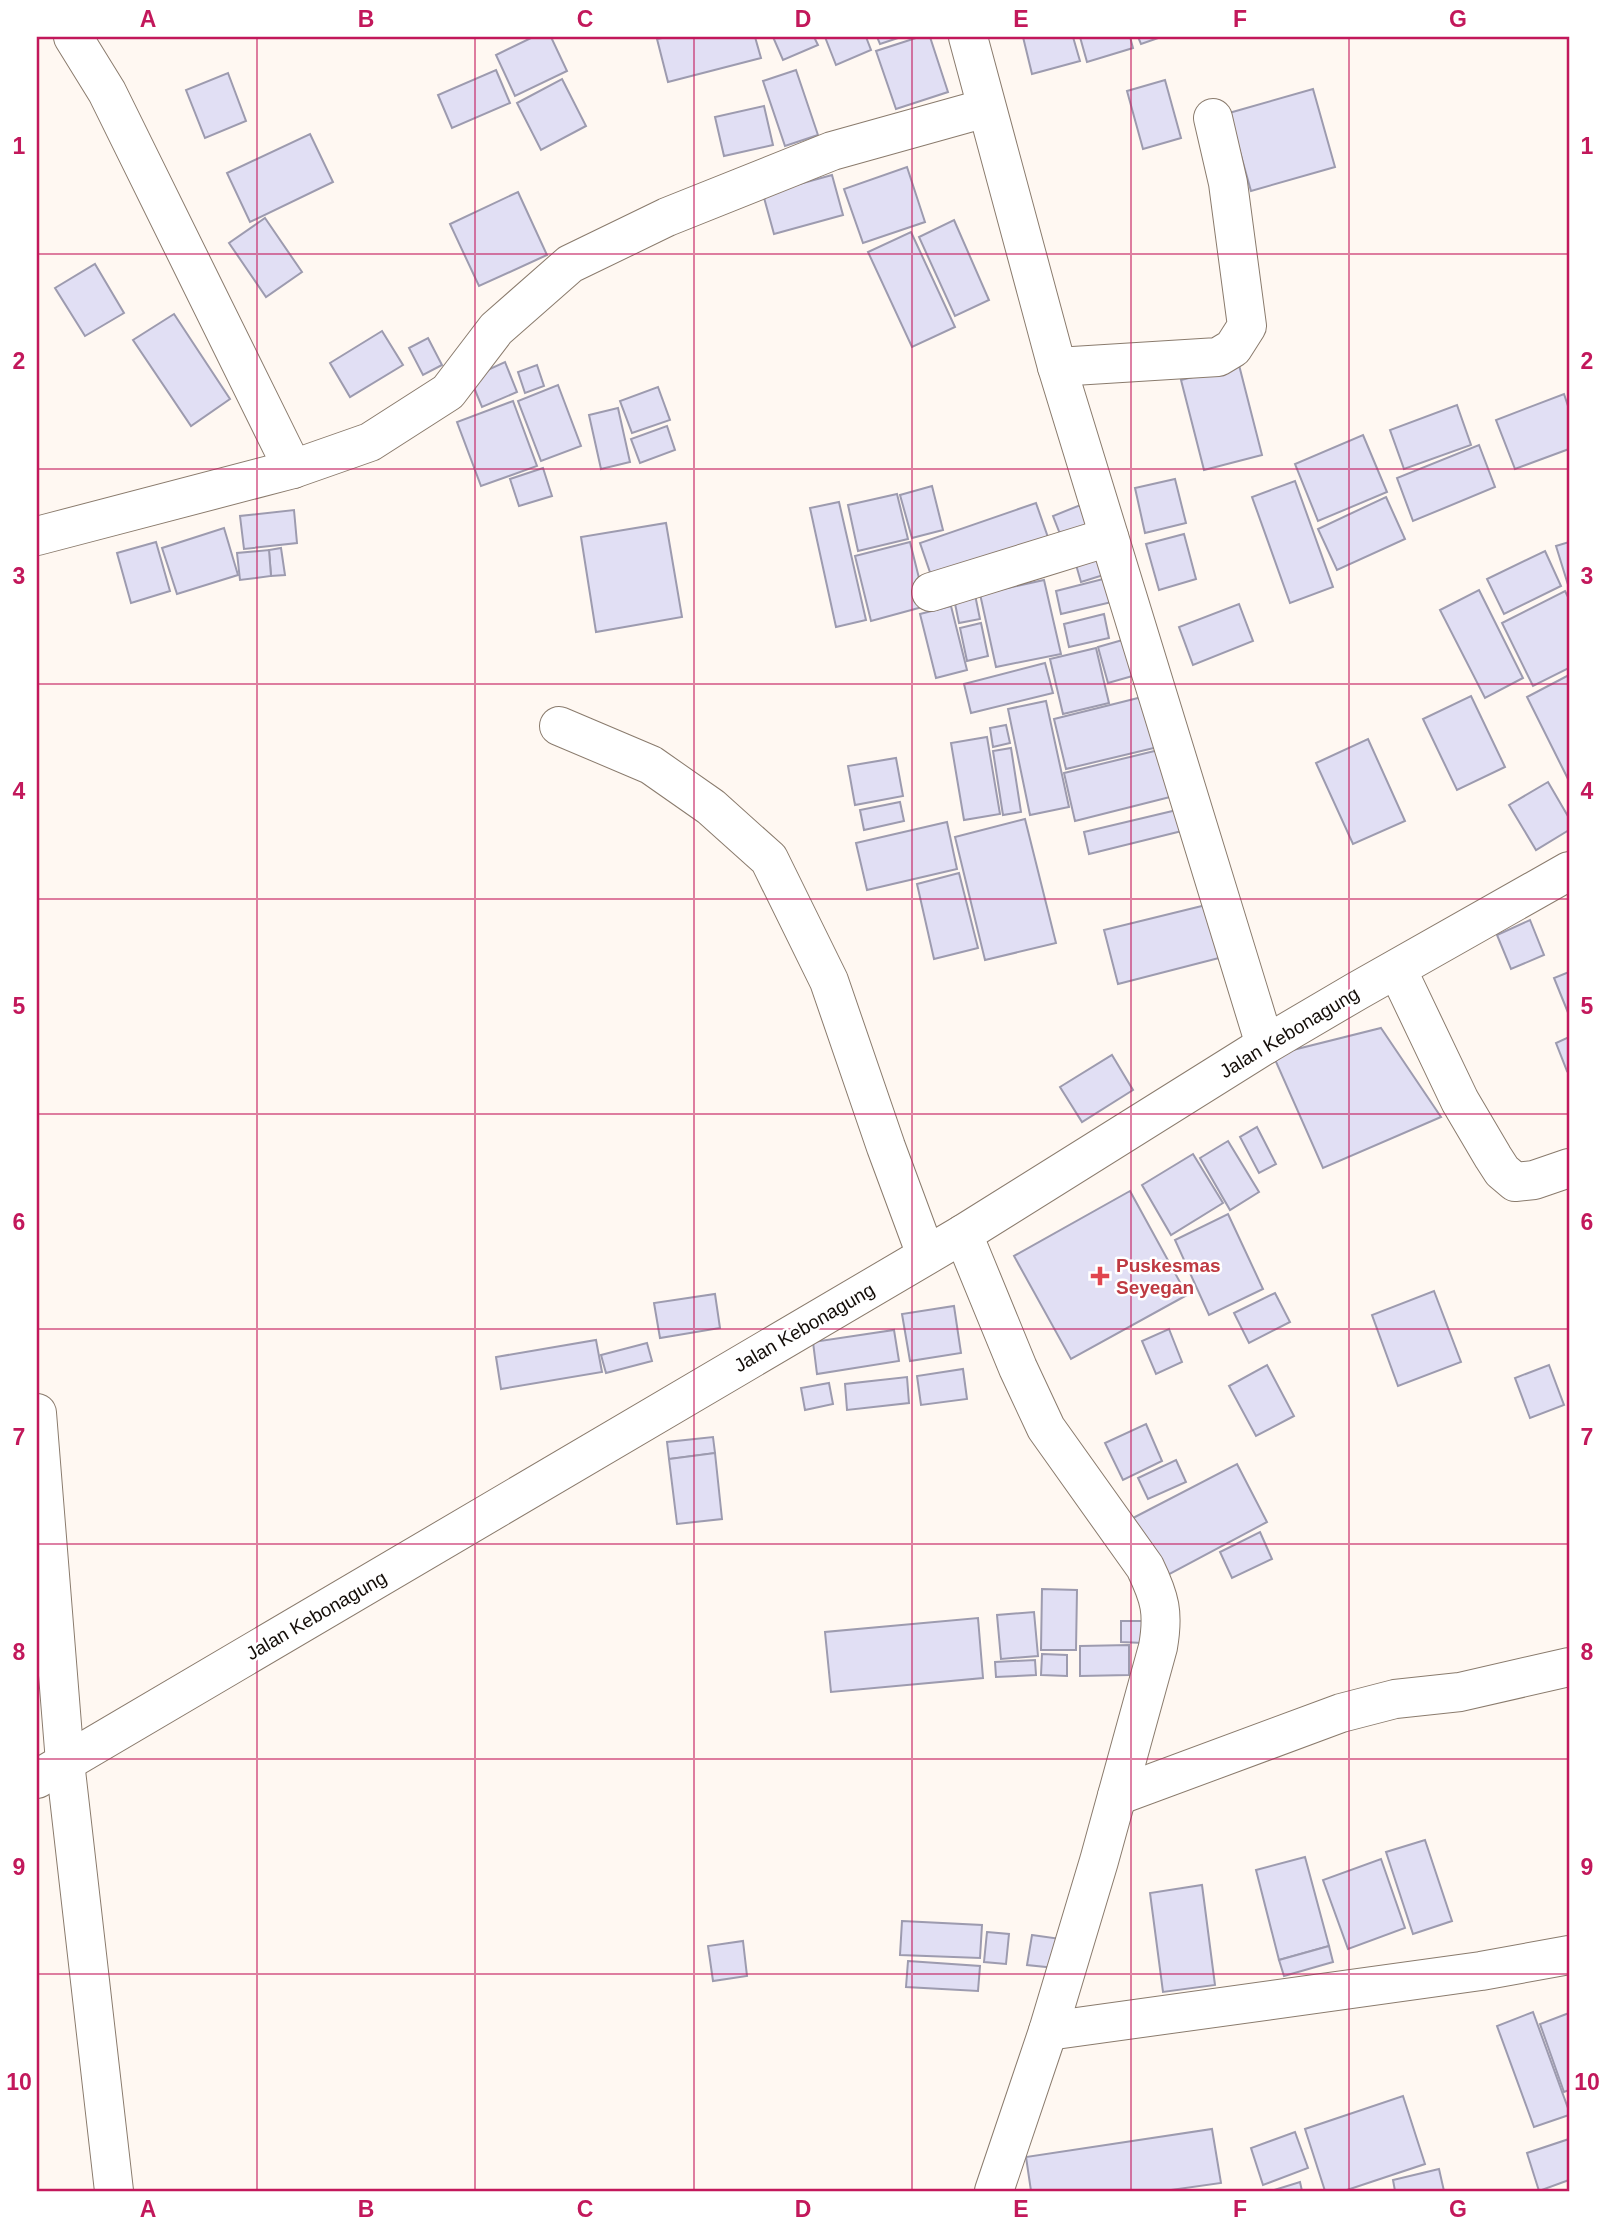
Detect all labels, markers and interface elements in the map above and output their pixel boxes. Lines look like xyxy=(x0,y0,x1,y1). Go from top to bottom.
text: A xyxy=(140,6,156,32)
text: B xyxy=(358,6,374,32)
text: C xyxy=(577,6,593,32)
text: D xyxy=(795,6,811,32)
text: E xyxy=(1013,6,1029,32)
text: F xyxy=(1233,6,1247,32)
text: G xyxy=(1449,6,1467,32)
text: 1 xyxy=(13,133,26,159)
text: 1 xyxy=(1581,133,1594,159)
text: 2 xyxy=(13,348,25,374)
text: 2 xyxy=(1581,348,1593,374)
text: 3 xyxy=(13,563,25,589)
text: 3 xyxy=(1581,563,1593,589)
text: 4 xyxy=(13,778,26,804)
text: 4 xyxy=(1581,778,1594,804)
street label: Jalan Kebonagung xyxy=(1216,983,1363,1082)
text: 5 xyxy=(13,993,26,1019)
text: 5 xyxy=(1581,993,1594,1019)
text: 6 xyxy=(13,1209,25,1235)
text: 6 xyxy=(1581,1209,1593,1235)
place label: Puskesmas Seyegan xyxy=(1116,1255,1221,1298)
marker: Puskesmas Seyegan xyxy=(1090,1266,1110,1286)
street label: Jalan Kebonagung xyxy=(730,1279,878,1376)
text: 7 xyxy=(13,1424,25,1450)
text: 7 xyxy=(1581,1424,1593,1450)
street label: Jalan Kebonagung xyxy=(242,1567,390,1664)
text: 8 xyxy=(13,1639,26,1665)
text: 8 xyxy=(1581,1639,1594,1665)
text: 9 xyxy=(13,1854,25,1880)
text: 9 xyxy=(1581,1854,1593,1880)
text: 10 xyxy=(6,2069,32,2095)
text: 10 xyxy=(1574,2069,1600,2095)
text: A xyxy=(140,2196,156,2222)
text: B xyxy=(358,2196,374,2222)
text: C xyxy=(577,2196,593,2222)
text: D xyxy=(795,2196,811,2222)
text: E xyxy=(1013,2196,1029,2222)
text: F xyxy=(1233,2196,1247,2222)
text: G xyxy=(1449,2196,1467,2222)

